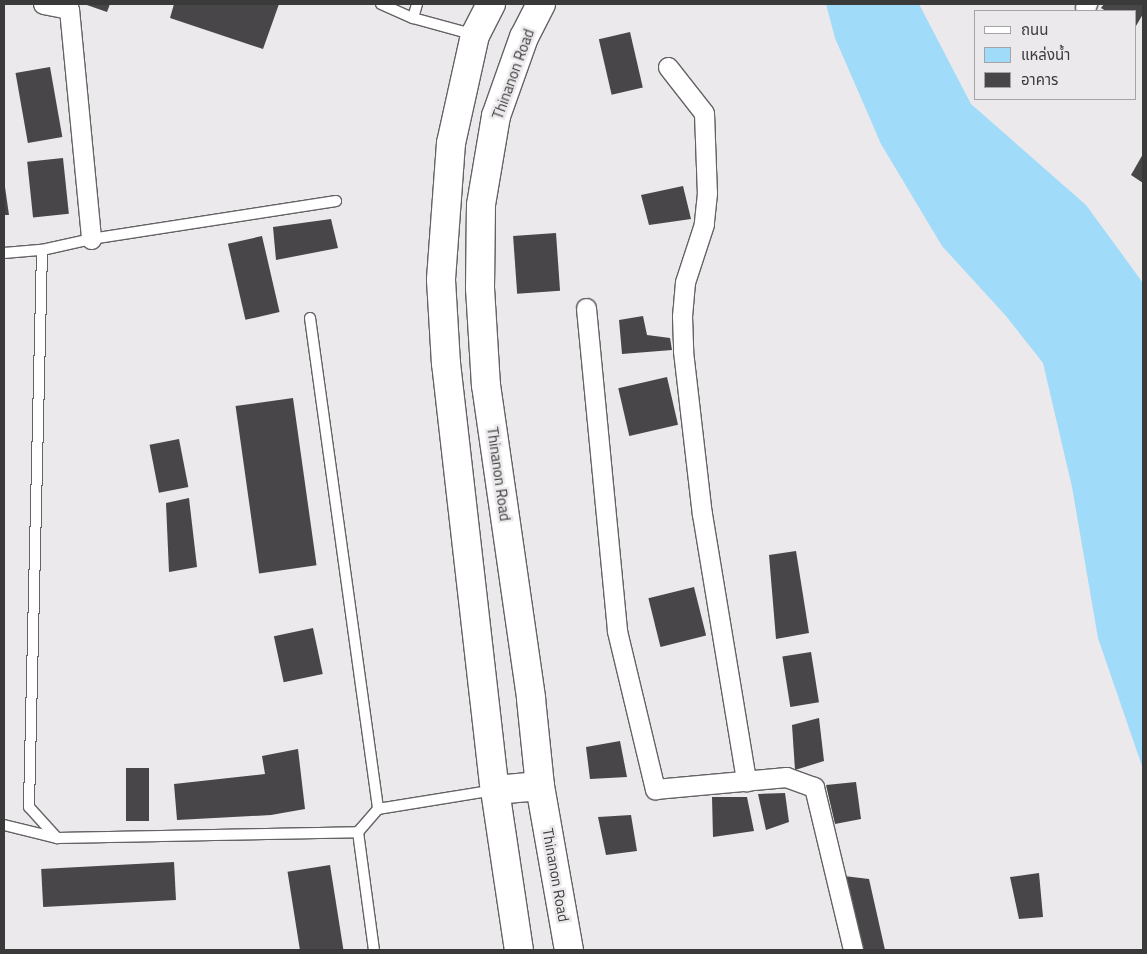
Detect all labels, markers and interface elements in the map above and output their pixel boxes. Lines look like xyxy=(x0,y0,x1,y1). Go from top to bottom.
legend xyxy=(974,10,1137,100)
text: ถนน xyxy=(1021,18,1048,41)
street label: Thinanon Road xyxy=(488,26,538,122)
text: แหล่งน้ำ xyxy=(1021,43,1070,66)
text: อาคาร xyxy=(1021,68,1058,91)
street label: Thinanon Road xyxy=(484,426,514,522)
street label: Thinanon Road xyxy=(539,827,573,923)

